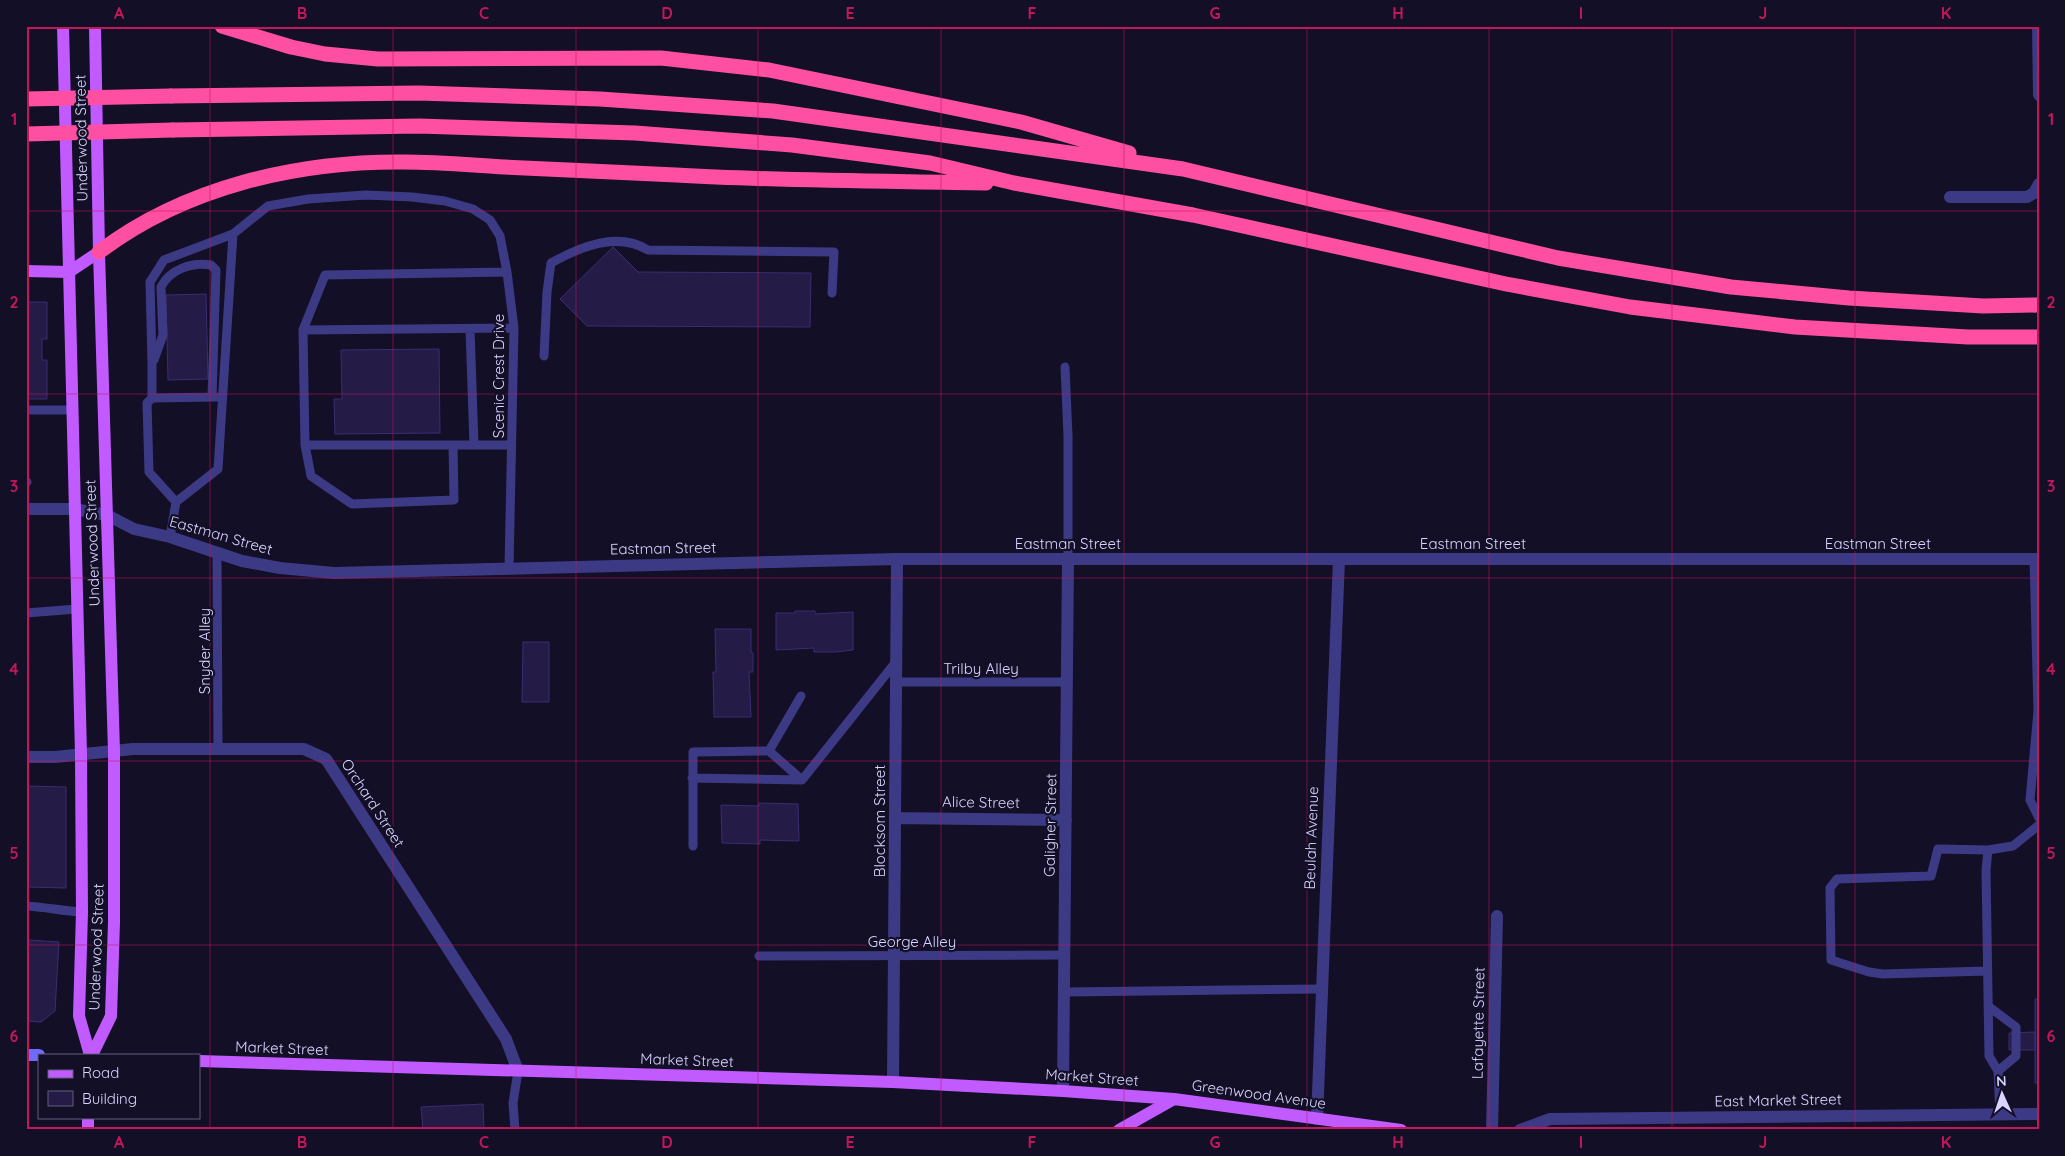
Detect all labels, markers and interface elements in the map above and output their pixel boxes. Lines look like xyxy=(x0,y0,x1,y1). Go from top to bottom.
text: A xyxy=(114,3,125,23)
text: B xyxy=(297,3,307,23)
text: C xyxy=(479,3,489,23)
text: D xyxy=(661,3,673,23)
text: E xyxy=(845,3,855,23)
text: F xyxy=(1028,3,1037,23)
text: G xyxy=(1209,3,1221,23)
text: H xyxy=(1392,3,1404,23)
text: I xyxy=(1579,3,1583,23)
text: J xyxy=(1759,3,1767,23)
text: K xyxy=(1941,3,1951,23)
street label: Underwood Street xyxy=(70,74,92,202)
text: 1 xyxy=(11,109,17,129)
text: 1 xyxy=(2048,109,2054,129)
text: 2 xyxy=(9,292,19,312)
text: 2 xyxy=(2046,292,2056,312)
street label: Scenic Crest Drive xyxy=(489,314,508,438)
text: 3 xyxy=(10,476,18,496)
text: 3 xyxy=(2047,476,2055,496)
street label: Underwood Street xyxy=(80,479,104,607)
street label: Eastman Street xyxy=(167,511,275,559)
street label: Eastman Street xyxy=(1015,534,1121,553)
street label: Eastman Street xyxy=(1420,534,1526,553)
street label: Eastman Street xyxy=(1825,534,1931,553)
street label: Eastman Street xyxy=(610,538,716,558)
street label: Snyder Alley xyxy=(195,608,214,694)
text: 4 xyxy=(9,659,19,679)
street label: Trilby Alley xyxy=(943,659,1019,678)
text: 4 xyxy=(2046,659,2056,679)
street label: Orchard Street xyxy=(337,755,409,851)
street label: Blocksom Street xyxy=(870,765,889,877)
street label: Galigher Street xyxy=(1040,773,1060,877)
street label: Beulah Avenue xyxy=(1300,786,1322,890)
street label: Alice Street xyxy=(942,792,1020,812)
text: 5 xyxy=(9,843,19,863)
text: 5 xyxy=(2046,843,2056,863)
street label: Underwood Street xyxy=(84,883,108,1011)
street label: George Alley xyxy=(868,932,956,951)
street label: Lafayette Street xyxy=(1468,967,1488,1079)
text: 6 xyxy=(10,1026,19,1046)
text: 6 xyxy=(2047,1026,2056,1046)
street label: Market Street xyxy=(235,1037,329,1059)
street label: Market Street xyxy=(640,1049,734,1071)
legend xyxy=(38,1054,200,1118)
text: Road xyxy=(82,1063,119,1082)
street label: Market Street xyxy=(1045,1064,1139,1090)
north arrow xyxy=(1978,1068,2028,1118)
text: N xyxy=(1996,1072,2007,1090)
street label: Greenwood Avenue xyxy=(1191,1075,1327,1113)
text: Building xyxy=(82,1089,137,1108)
street label: East Market Street xyxy=(1714,1089,1842,1111)
text: A xyxy=(114,1132,125,1152)
text: B xyxy=(297,1132,307,1152)
text: C xyxy=(479,1132,489,1152)
text: D xyxy=(661,1132,673,1152)
text: E xyxy=(845,1132,855,1152)
text: F xyxy=(1028,1132,1037,1152)
text: G xyxy=(1209,1132,1221,1152)
text: H xyxy=(1392,1132,1404,1152)
text: I xyxy=(1579,1132,1583,1152)
text: J xyxy=(1759,1132,1767,1152)
text: K xyxy=(1941,1132,1951,1152)

